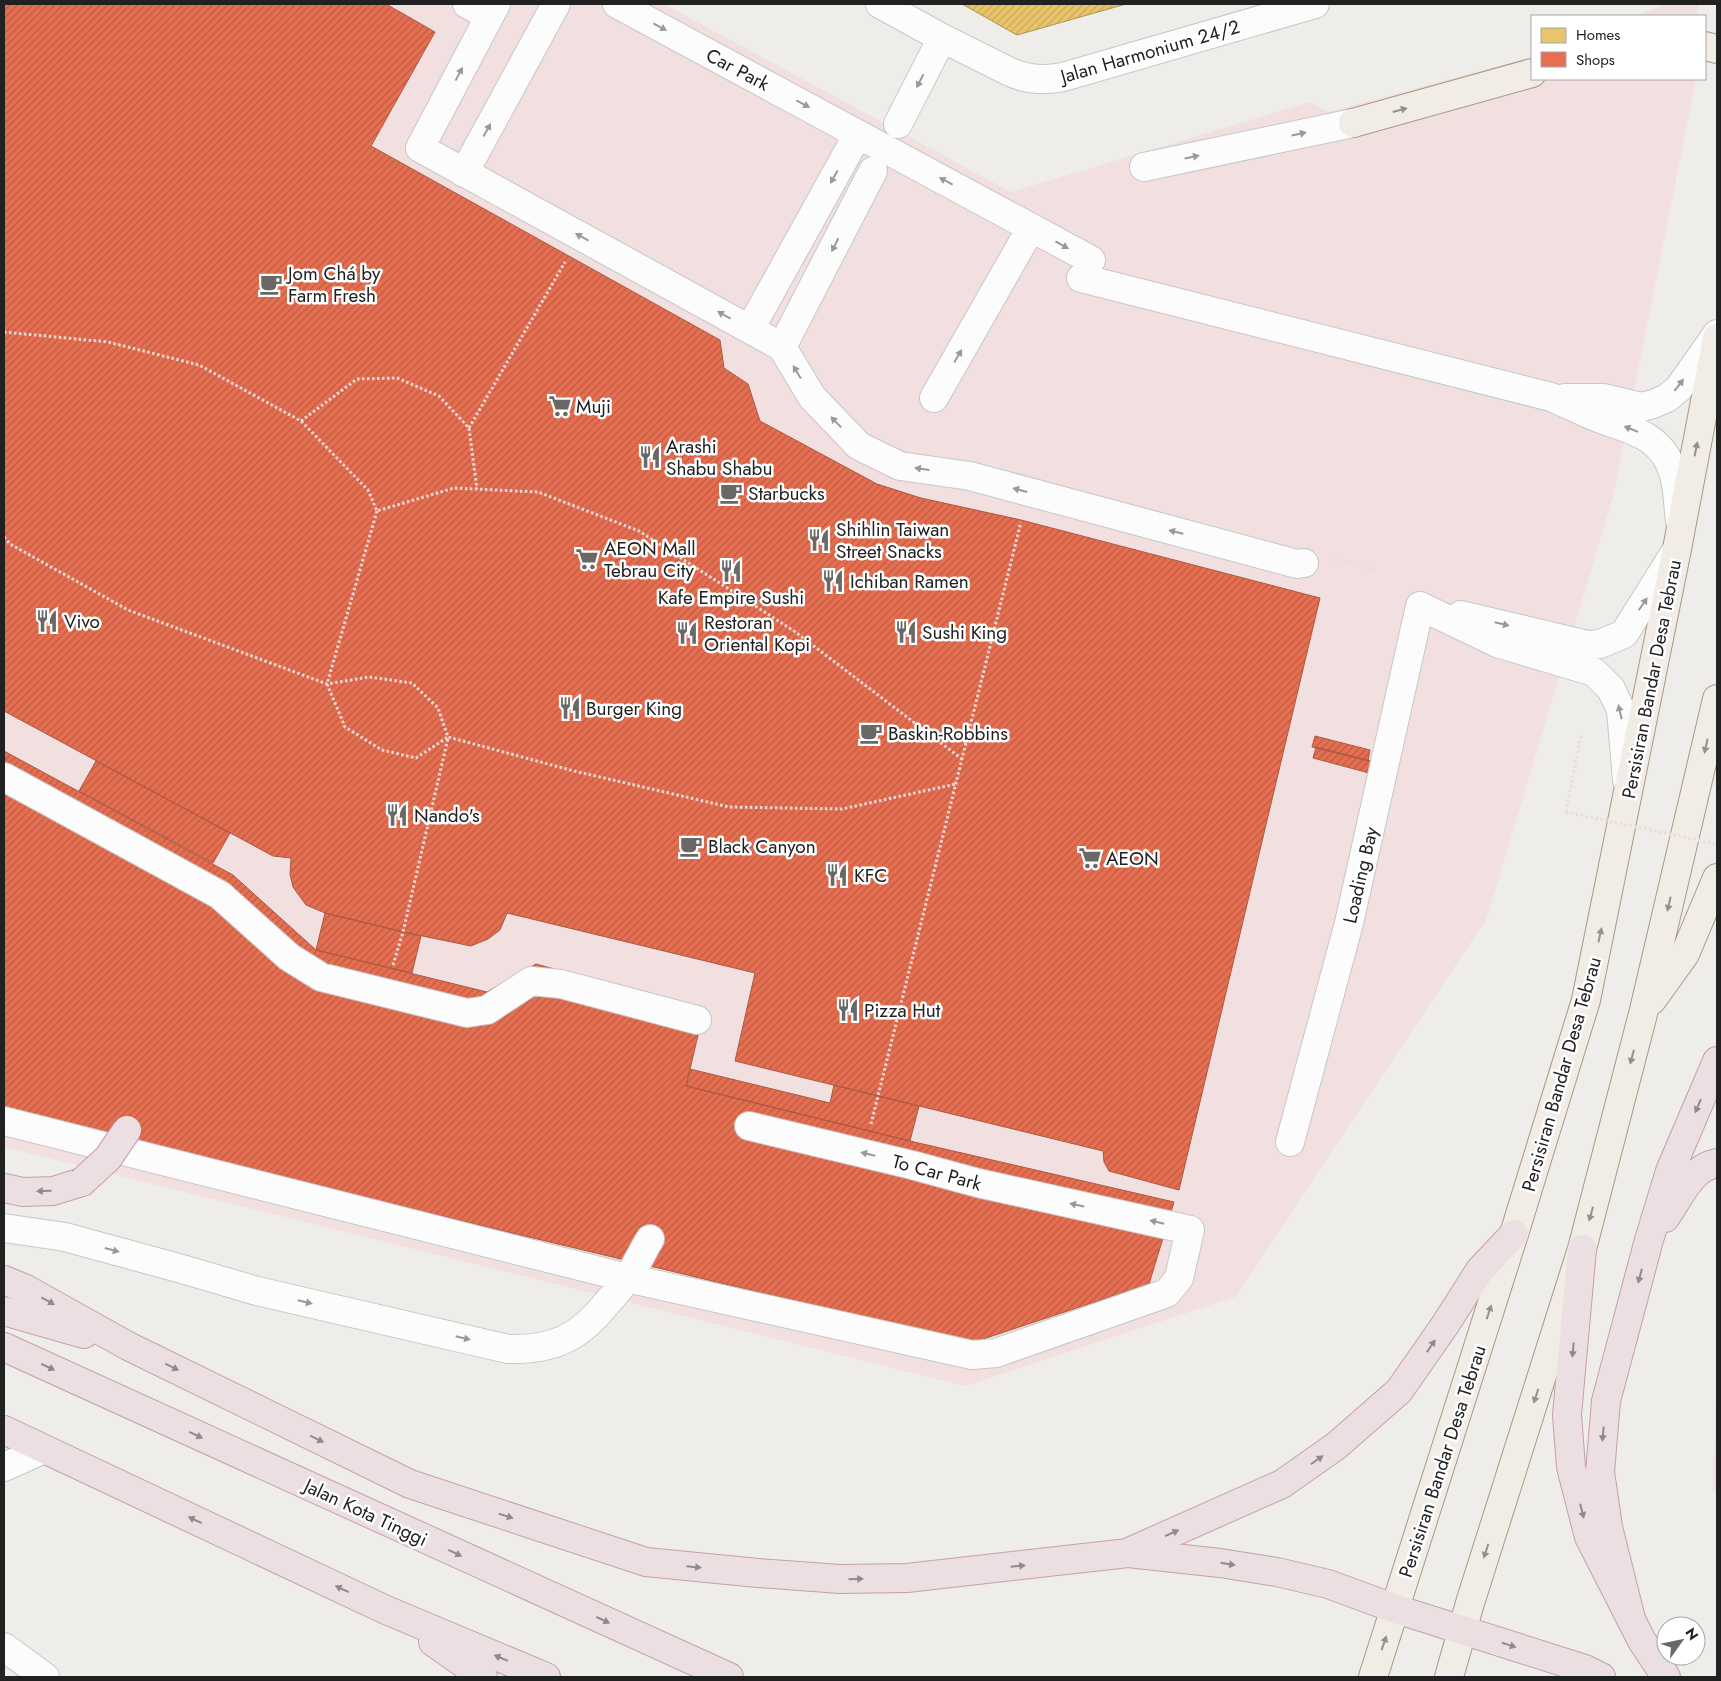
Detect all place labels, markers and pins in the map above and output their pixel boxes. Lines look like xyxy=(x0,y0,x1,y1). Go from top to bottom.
place label: Jom Chá by Farm Fresh xyxy=(285,260,381,309)
cafe icon: Jom Chá by Farm Fresh xyxy=(258,271,284,297)
supermarket icon: Muji xyxy=(547,393,573,419)
place label: Muji xyxy=(576,393,611,420)
place label: Arashi Shabu Shabu xyxy=(666,433,772,482)
restaurant icon: Arashi Shabu Shabu xyxy=(637,444,663,470)
cafe icon: Starbucks xyxy=(718,480,744,506)
place label: Starbucks xyxy=(748,480,825,507)
place label: Shihlin Taiwan Street Snacks xyxy=(836,516,949,565)
restaurant icon: Shihlin Taiwan Street Snacks xyxy=(806,527,832,553)
place label: AEON Mall Tebrau City xyxy=(604,535,696,584)
supermarket icon: AEON Mall Tebrau City xyxy=(574,546,600,572)
restaurant icon: Kafe Empire Sushi xyxy=(718,558,744,584)
restaurant icon: Ichiban Ramen xyxy=(820,568,846,594)
place label: Ichiban Ramen xyxy=(850,568,969,595)
place label: Kafe Empire Sushi xyxy=(658,584,804,611)
restaurant icon: Vivo xyxy=(34,608,60,634)
place label: Vivo xyxy=(64,608,100,635)
place label: Restoran Oriental Kopi xyxy=(704,609,810,658)
restaurant icon: Sushi King xyxy=(893,619,919,645)
place label: Sushi King xyxy=(922,619,1007,646)
restaurant icon: Restoran Oriental Kopi xyxy=(674,620,700,646)
restaurant icon: Burger King xyxy=(557,695,583,721)
place label: Burger King xyxy=(586,695,682,722)
cafe icon: Baskin-Robbins xyxy=(858,720,884,746)
place label: Baskin-Robbins xyxy=(888,720,1008,747)
restaurant icon: Nando's xyxy=(384,802,410,828)
place label: Nando's xyxy=(414,802,480,829)
cafe icon: Black Canyon xyxy=(678,833,704,859)
place label: Black Canyon xyxy=(708,833,816,860)
supermarket icon: AEON xyxy=(1077,845,1103,871)
place label: AEON xyxy=(1106,845,1159,872)
restaurant icon: KFC xyxy=(824,862,850,888)
place label: KFC xyxy=(854,862,887,889)
restaurant icon: Pizza Hut xyxy=(835,997,861,1023)
place label: Pizza Hut xyxy=(864,997,941,1024)

